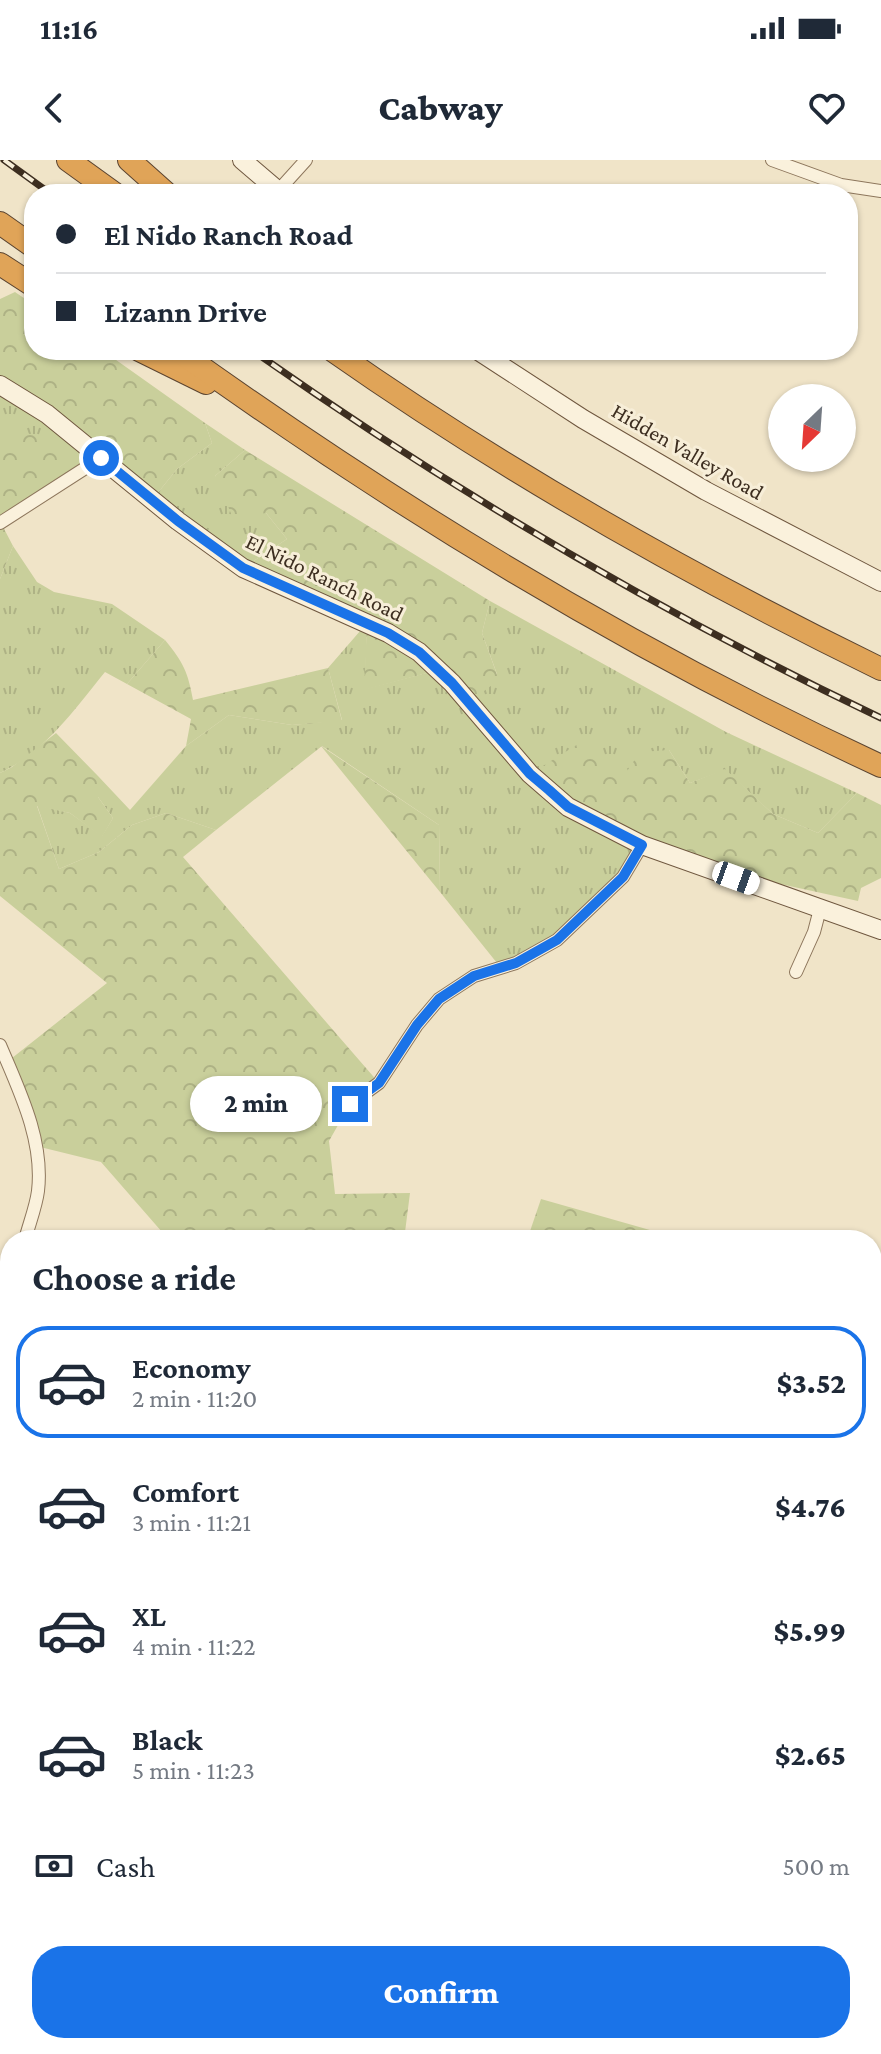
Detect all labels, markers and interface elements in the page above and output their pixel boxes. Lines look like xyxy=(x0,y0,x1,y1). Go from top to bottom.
text: 11:16 xyxy=(40,12,98,45)
icon: back xyxy=(32,86,76,130)
icon: heart xyxy=(805,86,849,130)
text: Cabway xyxy=(378,88,503,128)
text: El Nido Ranch Road xyxy=(104,218,353,251)
text: Lizann Drive xyxy=(104,295,267,328)
north arrow xyxy=(768,384,856,472)
map controls xyxy=(768,384,856,472)
street label: Hidden Valley Road xyxy=(608,398,768,505)
route start xyxy=(83,440,119,476)
street label: El Nido Ranch Road xyxy=(242,528,408,627)
car xyxy=(709,859,763,897)
callout: 2 min xyxy=(190,1076,322,1132)
route end xyxy=(332,1086,368,1122)
text: 2 min xyxy=(224,1089,288,1118)
text: Choose a ride xyxy=(32,1258,236,1298)
icon: car xyxy=(36,1346,108,1418)
text: Economy xyxy=(132,1351,251,1384)
text: $3.52 xyxy=(777,1366,846,1399)
text: 2 min · 11:20 xyxy=(132,1384,257,1413)
icon: car xyxy=(36,1470,108,1542)
text: Comfort xyxy=(132,1475,239,1508)
text: $4.76 xyxy=(775,1490,846,1523)
text: 3 min · 11:21 xyxy=(132,1508,251,1537)
icon: car xyxy=(36,1594,108,1666)
text: XL xyxy=(132,1599,166,1632)
text: $5.99 xyxy=(774,1614,846,1647)
text: 4 min · 11:22 xyxy=(132,1632,256,1661)
icon: car xyxy=(36,1718,108,1790)
text: Black xyxy=(132,1723,203,1756)
text: $2.65 xyxy=(775,1738,846,1771)
text: 5 min · 11:23 xyxy=(132,1756,255,1785)
icon: cash xyxy=(32,1844,76,1888)
text: Cash xyxy=(96,1850,155,1883)
text: 500 m xyxy=(783,1852,850,1881)
button: Confirm xyxy=(32,1946,850,2038)

